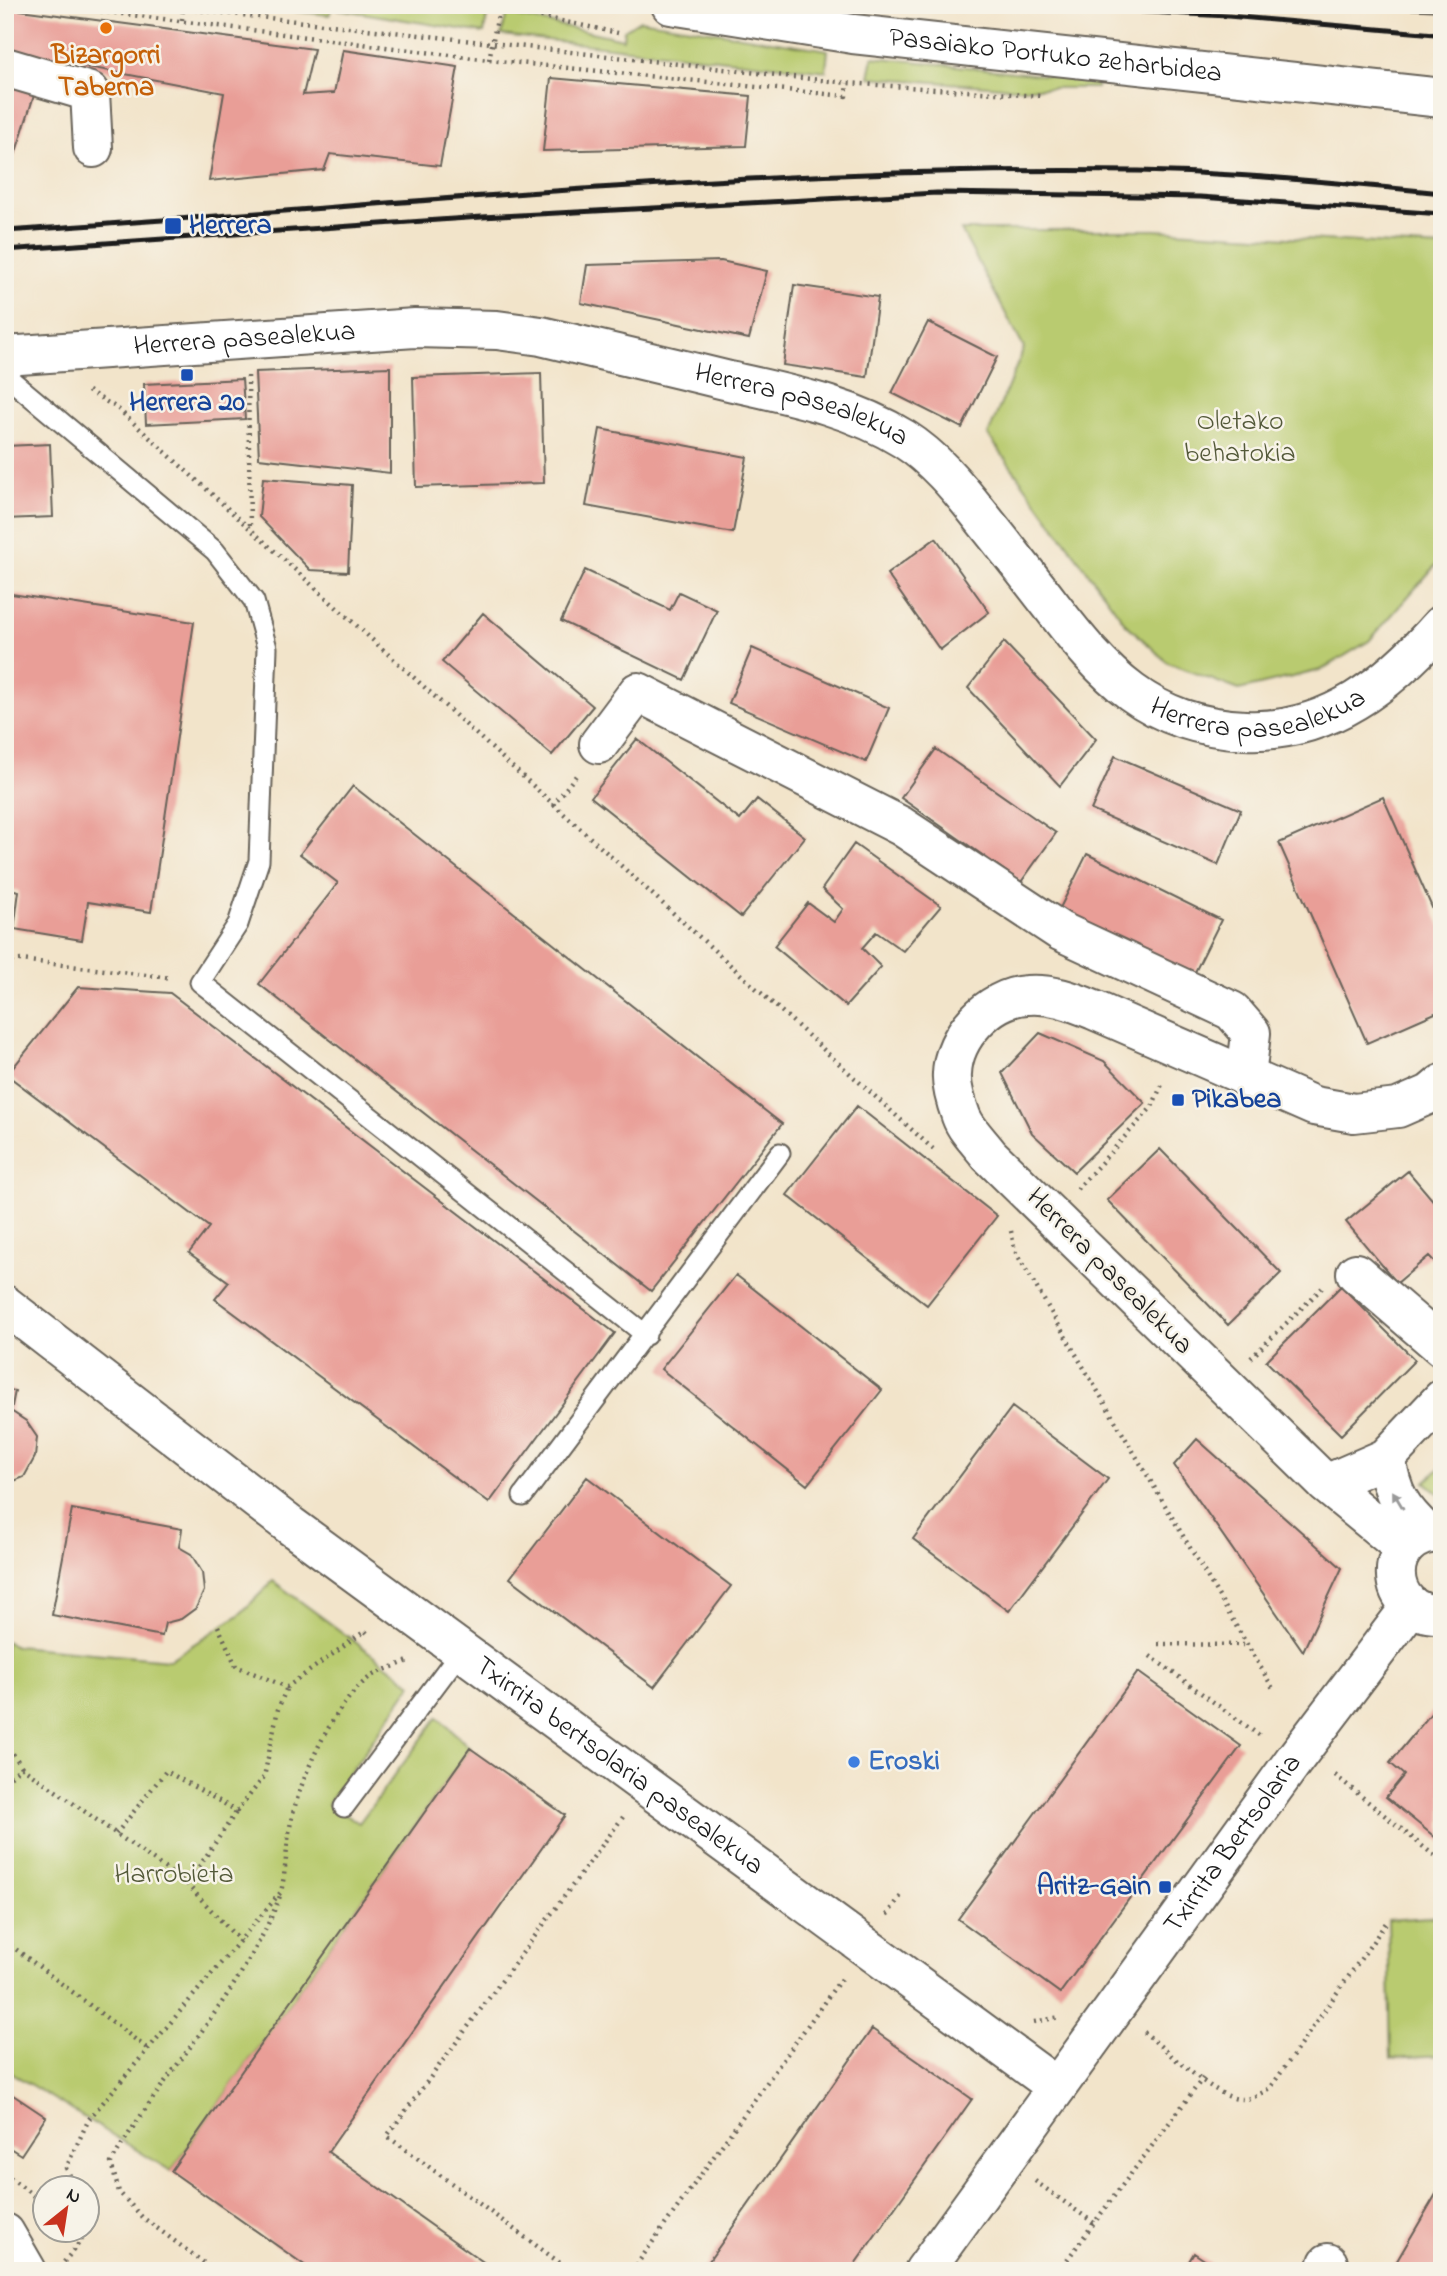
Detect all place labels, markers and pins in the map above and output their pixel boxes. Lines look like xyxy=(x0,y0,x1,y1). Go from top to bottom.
marker: Bizargorri Taberna xyxy=(98,20,114,36)
place label: Bizargorri Taberna xyxy=(50,36,160,109)
place label: Herrera xyxy=(189,206,272,247)
marker: Herrera xyxy=(163,216,183,236)
marker: Herrera 20 xyxy=(179,367,195,383)
place label: Herrera 20 xyxy=(129,383,245,424)
place label: Pikabea xyxy=(1192,1080,1281,1121)
marker: Pikabea xyxy=(1170,1092,1186,1108)
place label: Eroski xyxy=(868,1742,940,1783)
marker: Eroski xyxy=(846,1754,862,1770)
place label: Aritz-Gain xyxy=(1037,1867,1151,1908)
marker: Aritz-Gain xyxy=(1157,1879,1173,1895)

